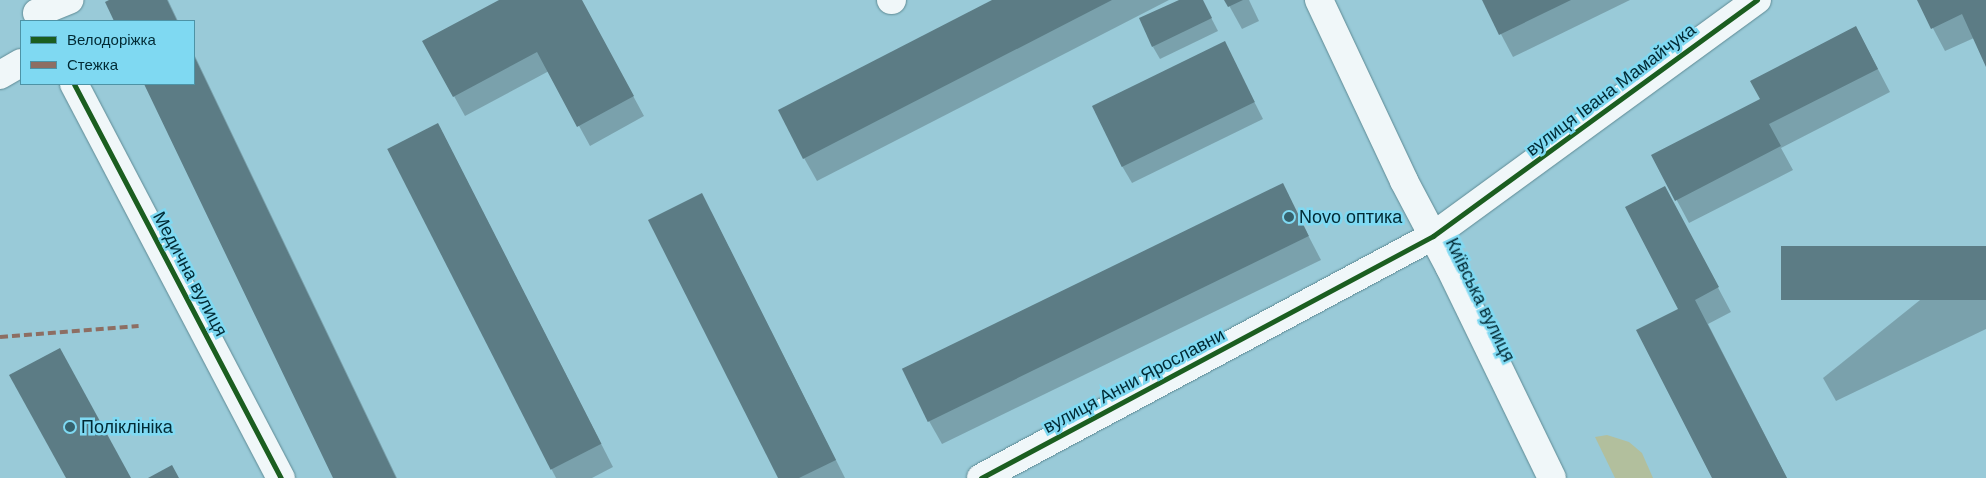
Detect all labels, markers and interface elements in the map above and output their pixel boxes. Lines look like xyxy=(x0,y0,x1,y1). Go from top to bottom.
street label: вулиця Івана Мамайчука xyxy=(1522,19,1700,161)
legend xyxy=(20,20,195,85)
text: Велодоріжка xyxy=(67,31,156,48)
text: Стежка xyxy=(67,56,118,73)
place label: Novo оптика xyxy=(1299,206,1402,228)
street label: Медична вулиця xyxy=(148,208,232,340)
marker: Novo оптика xyxy=(1283,211,1295,223)
street label: Київська вулиця xyxy=(1441,235,1519,365)
street label: вулиця Анни Ярославни xyxy=(1040,324,1228,438)
place label: Поліклініка xyxy=(81,416,173,438)
marker: Поліклініка xyxy=(63,420,77,434)

